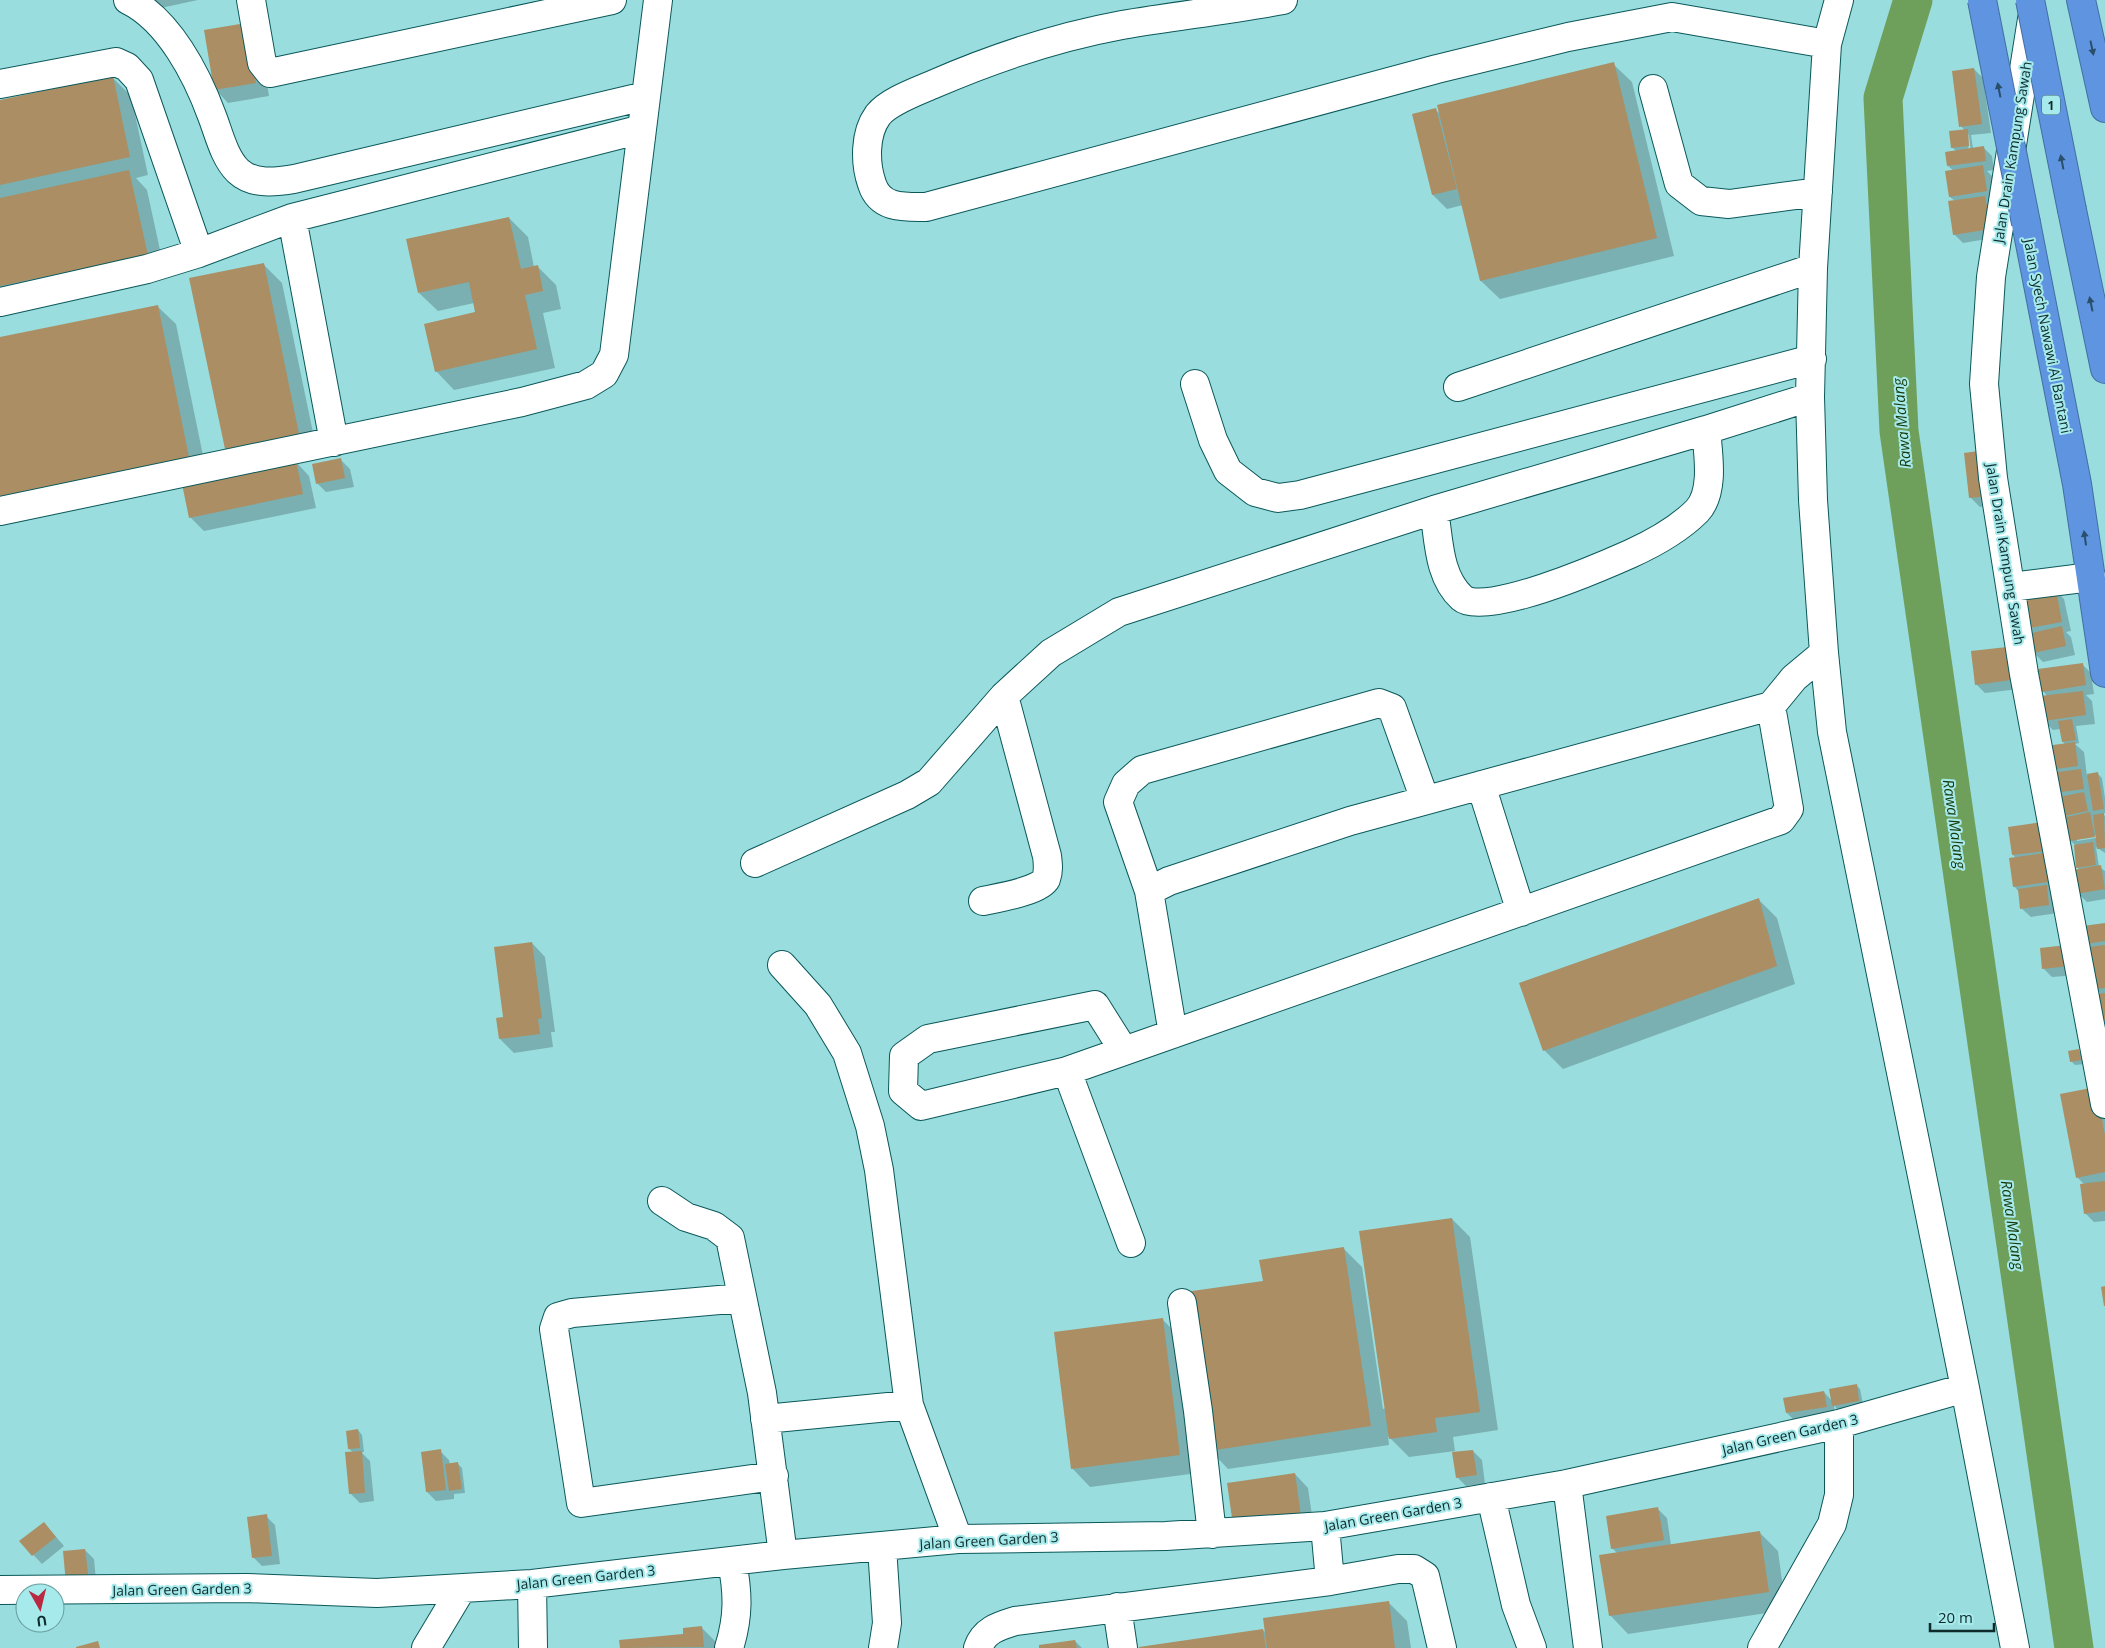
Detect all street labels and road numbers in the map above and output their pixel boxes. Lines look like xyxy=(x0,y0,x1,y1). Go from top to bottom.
street label: Jalan Drain Kampung Sawah xyxy=(1988,60,2036,246)
road number: 1 xyxy=(2042,96,2060,114)
street label: Jalan Syech Nawawi Al Bantani xyxy=(2019,235,2076,435)
street label: Jalan Drain Kampung Sawah xyxy=(1982,460,2030,646)
street label: Jalan Green Garden 3 xyxy=(1718,1409,1860,1459)
street label: Jalan Green Garden 3 xyxy=(1321,1493,1463,1536)
street label: Jalan Green Garden 3 xyxy=(917,1527,1059,1553)
street label: Jalan Green Garden 3 xyxy=(514,1560,656,1594)
street label: Jalan Green Garden 3 xyxy=(110,1578,252,1600)

